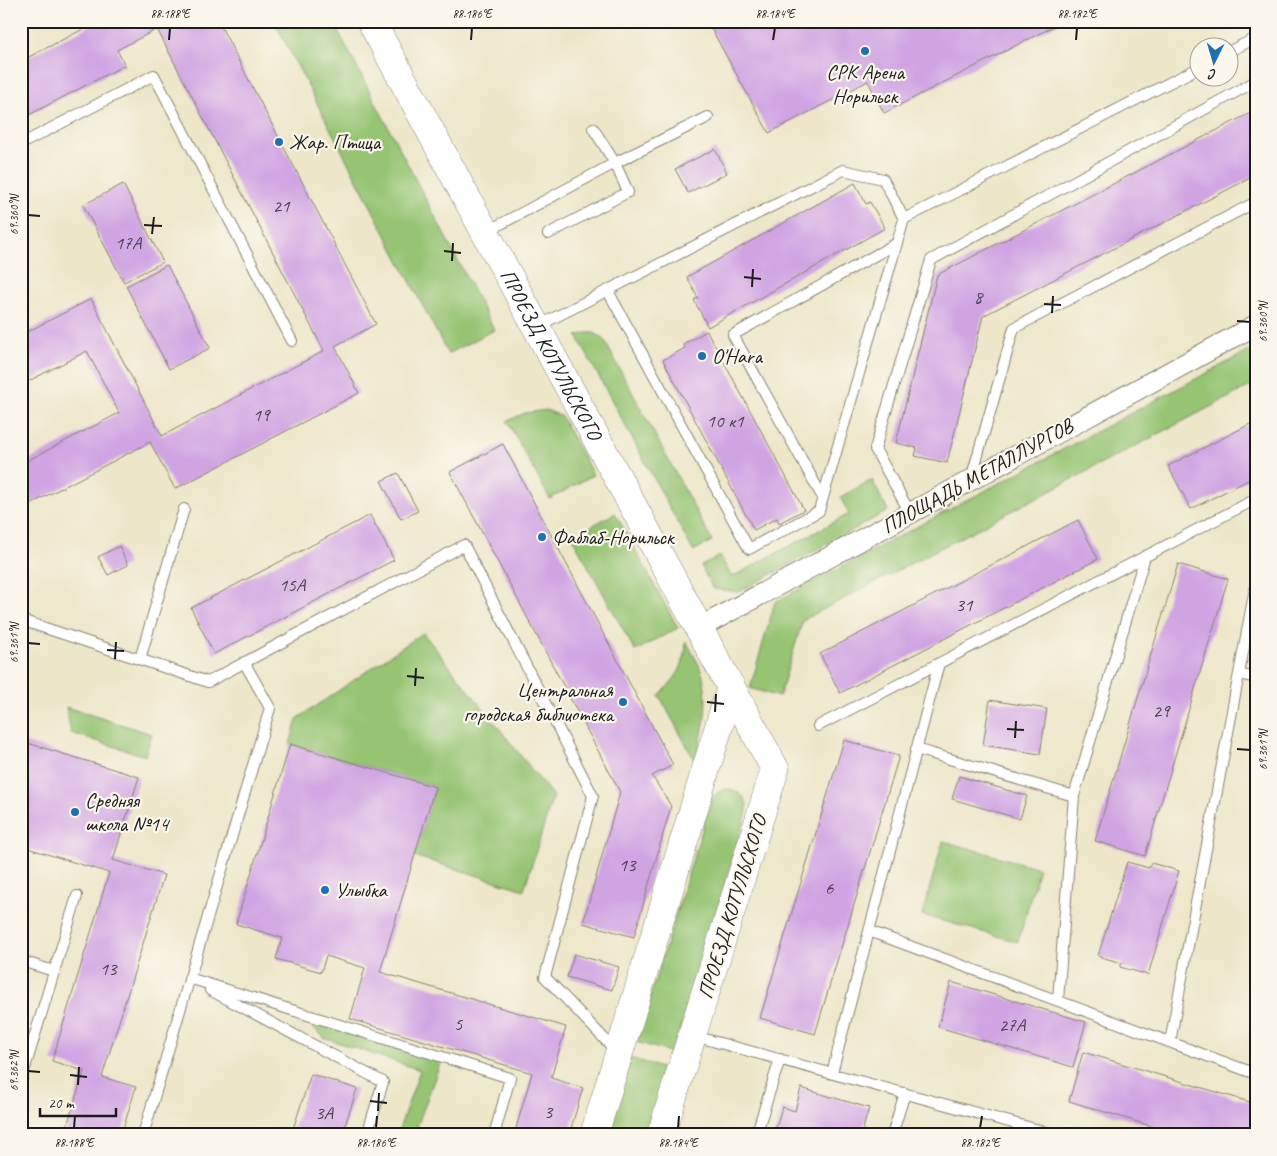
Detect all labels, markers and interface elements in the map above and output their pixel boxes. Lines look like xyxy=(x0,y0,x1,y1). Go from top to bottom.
text: 88.188°E xyxy=(150,6,191,22)
text: 88.186°E xyxy=(452,6,493,22)
text: 88.184°E xyxy=(755,6,796,22)
text: 88.182°E xyxy=(1057,6,1098,22)
north arrow xyxy=(1190,38,1240,88)
marker: СРК Арена Норильск xyxy=(859,45,871,57)
place label: СРК Арена Норильск xyxy=(826,59,905,109)
text: С xyxy=(1207,65,1217,83)
place label: Жар. Птица xyxy=(289,129,382,155)
marker: Жар. Птица xyxy=(273,136,285,148)
text: 69.360°N xyxy=(6,193,22,235)
house number: 21 xyxy=(272,194,291,218)
house number: 17А xyxy=(115,231,143,255)
street label: ПРОЕЗД КОТУЛЬСКОГО xyxy=(494,265,609,447)
house number: 8 xyxy=(974,285,985,309)
text: 69.360°N xyxy=(1255,300,1271,342)
place label: O'Hara xyxy=(712,343,763,369)
marker: O'Hara xyxy=(696,350,708,362)
house number: 19 xyxy=(252,403,271,427)
house number: 10 к1 xyxy=(706,409,745,433)
street label: ПЛОЩАДЬ МЕТАЛЛУРГОВ xyxy=(877,412,1079,539)
place label: Фаблаб-Норильск xyxy=(552,524,676,550)
marker: Фаблаб-Норильск xyxy=(536,531,548,543)
house number: 15А xyxy=(279,573,307,597)
house number: 31 xyxy=(955,593,974,617)
text: 69.361°N xyxy=(6,621,22,663)
place label: Центральная городская библиотека xyxy=(464,677,615,727)
marker: Центральная городская библиотека xyxy=(617,696,629,708)
house number: 29 xyxy=(1152,699,1171,723)
text: 69.361°N xyxy=(1255,728,1271,770)
place label: Средняя школа №14 xyxy=(85,787,171,837)
marker: Средняя школа №14 xyxy=(69,806,81,818)
street label: ПРОЕЗД КОТУЛЬСКОГО xyxy=(692,810,773,1002)
house number: 13 xyxy=(618,853,637,877)
house number: 6 xyxy=(825,876,835,900)
place label: Улыбка xyxy=(335,877,389,903)
marker: Улыбка xyxy=(319,884,331,896)
house number: 13 xyxy=(99,957,118,981)
house number: 5 xyxy=(454,1012,464,1036)
house number: 27А xyxy=(999,1013,1027,1037)
text: 69.362°N xyxy=(6,1049,22,1091)
scale bar xyxy=(40,1086,116,1118)
text: 20 m xyxy=(48,1094,75,1113)
house number: 3 xyxy=(544,1100,554,1124)
house number: 3А xyxy=(315,1101,335,1125)
text: 88.188°E xyxy=(54,1135,95,1151)
text: 88.186°E xyxy=(356,1135,397,1151)
text: 88.184°E xyxy=(658,1135,699,1151)
text: 88.182°E xyxy=(960,1135,1001,1151)

